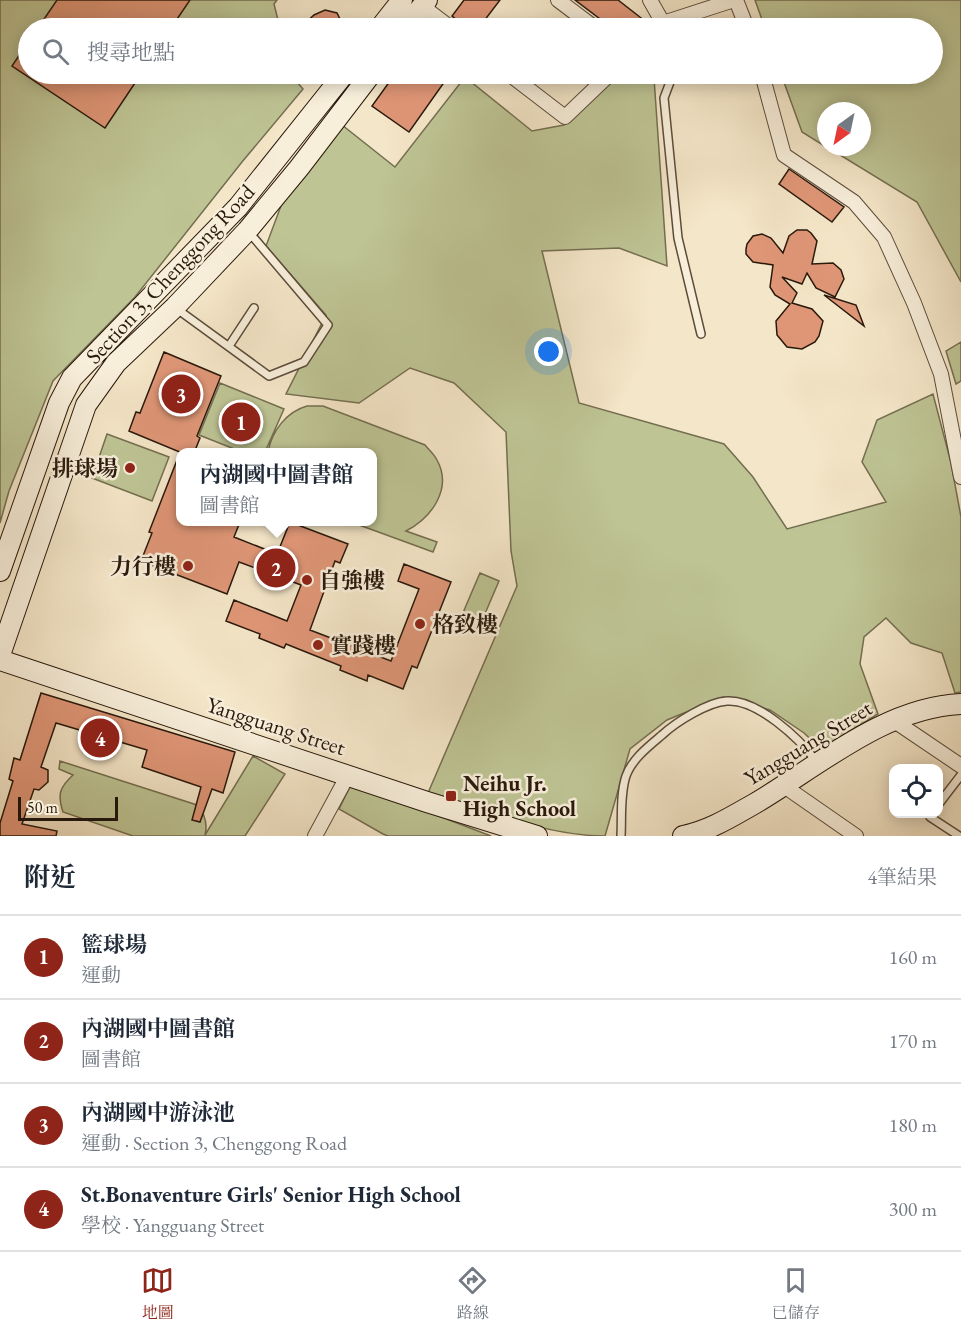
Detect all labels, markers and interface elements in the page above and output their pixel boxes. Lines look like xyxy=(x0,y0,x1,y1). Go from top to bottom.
search box xyxy=(18,18,943,84)
icon: search xyxy=(39,35,72,68)
text: 搜尋地點 xyxy=(87,38,175,67)
north arrow xyxy=(817,102,871,156)
street label: Section 3, Chenggong Road xyxy=(79,177,262,370)
your location xyxy=(534,337,563,366)
pin: 3 xyxy=(162,372,201,416)
pin: 1 xyxy=(222,400,260,444)
popup xyxy=(176,448,377,526)
place label: 排球場 xyxy=(52,454,118,483)
text: 內湖國中圖書館 xyxy=(199,460,354,489)
marker: 排球場 xyxy=(123,461,137,475)
text: 圖書館 xyxy=(199,492,259,518)
pin: 2 xyxy=(256,546,296,590)
place label: 力行樓 xyxy=(110,552,176,581)
marker: 力行樓 xyxy=(181,559,195,573)
place label: 自強樓 xyxy=(319,566,385,595)
marker: 自強樓 xyxy=(300,573,314,587)
place label: 格致樓 xyxy=(432,610,498,639)
marker: 格致樓 xyxy=(413,617,427,631)
place label: 實踐樓 xyxy=(330,631,396,660)
marker: 實踐樓 xyxy=(311,638,325,652)
street label: Yangguang Street xyxy=(203,690,349,762)
street label: Yangguang Street xyxy=(739,693,877,793)
pin: 4 xyxy=(80,716,120,760)
map controls xyxy=(889,764,943,818)
button: locate xyxy=(889,764,943,818)
place label: Neihu Jr. High School xyxy=(463,769,576,823)
marker: Neihu Jr. High School xyxy=(444,789,458,803)
scale bar xyxy=(18,794,118,822)
text: 50 m xyxy=(27,797,58,818)
text: 附近 xyxy=(24,860,76,894)
text: 4筆結果 xyxy=(867,864,937,890)
text: 籃球場 xyxy=(81,930,147,959)
text: 1 xyxy=(38,944,49,970)
text: 160 m xyxy=(889,944,937,970)
text: 運動 xyxy=(81,962,121,988)
text: 內湖國中圖書館 xyxy=(81,1014,235,1043)
text: 2 xyxy=(38,1028,49,1054)
text: 170 m xyxy=(889,1028,937,1054)
text: 圖書館 xyxy=(81,1046,141,1072)
text: 內湖國中游泳池 xyxy=(81,1098,235,1127)
text: 3 xyxy=(38,1112,49,1138)
text: 180 m xyxy=(889,1112,937,1138)
text: 運動 · Section 3, Chenggong Road xyxy=(81,1130,347,1156)
text: St.Bonaventure Girls' Senior High School xyxy=(81,1180,461,1209)
text: 4 xyxy=(38,1196,49,1222)
text: 300 m xyxy=(889,1196,937,1222)
text: 學校 · Yangguang Street xyxy=(81,1212,264,1238)
tab: 地圖 xyxy=(141,1264,174,1323)
tab: 路線 xyxy=(456,1264,489,1323)
tab: 已儲存 xyxy=(772,1264,820,1323)

